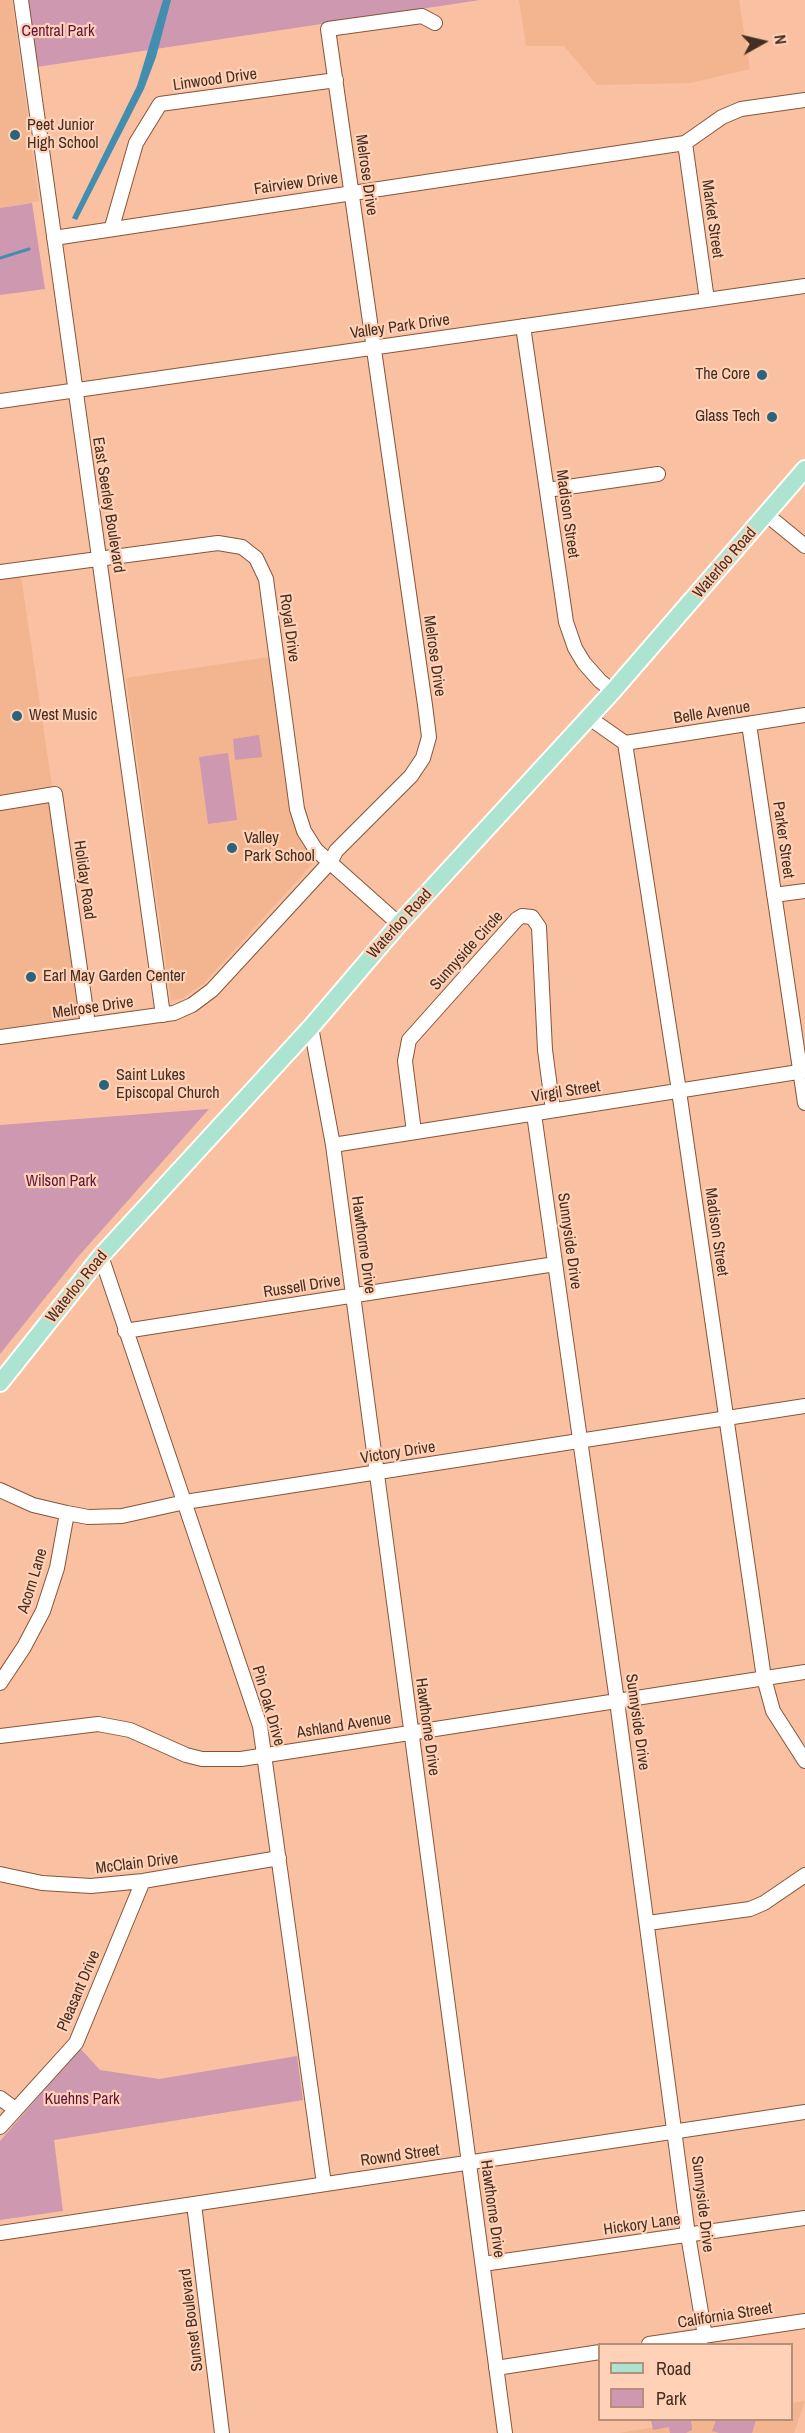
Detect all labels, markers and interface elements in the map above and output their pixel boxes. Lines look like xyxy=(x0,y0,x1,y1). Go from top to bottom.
north arrow xyxy=(733,12,793,72)
park label: Central Park xyxy=(22,22,94,42)
text: N xyxy=(769,33,792,46)
street label: Linwood Drive xyxy=(172,65,258,95)
place label: Peet Junior High School xyxy=(27,116,98,154)
marker: Peet Junior High School xyxy=(8,128,22,142)
street label: Melrose Drive xyxy=(351,133,381,217)
street label: Fairview Drive xyxy=(253,169,339,199)
street label: Market Street xyxy=(697,179,727,259)
street label: Valley Park Drive xyxy=(349,311,451,343)
place label: The Core xyxy=(695,365,750,385)
marker: The Core xyxy=(755,368,769,382)
place label: Glass Tech xyxy=(695,407,760,427)
marker: Glass Tech xyxy=(765,410,779,424)
street label: East Seerley Boulevard xyxy=(88,436,128,574)
street label: Madison Street xyxy=(551,469,583,559)
street label: Waterloo Road xyxy=(689,524,761,602)
street label: Royal Drive xyxy=(275,593,303,663)
street label: Melrose Drive xyxy=(419,614,449,698)
street label: Belle Avenue xyxy=(672,697,752,729)
place label: West Music xyxy=(29,706,97,726)
marker: West Music xyxy=(10,709,24,723)
street label: Parker Street xyxy=(768,800,798,880)
place label: Valley Park School xyxy=(244,829,315,867)
street label: Holiday Road xyxy=(69,839,99,921)
marker: Valley Park School xyxy=(225,841,239,855)
street label: Waterloo Road xyxy=(364,885,436,963)
street label: Sunnyside Circle xyxy=(426,907,508,995)
place label: Earl May Garden Center xyxy=(43,967,185,987)
marker: Earl May Garden Center xyxy=(24,970,38,984)
street label: Melrose Drive xyxy=(51,993,135,1023)
place label: Saint Lukes Episcopal Church xyxy=(116,1066,220,1104)
street label: Virgil Street xyxy=(530,1077,602,1107)
marker: Saint Lukes Episcopal Church xyxy=(97,1078,111,1092)
park label: Wilson Park xyxy=(26,1172,96,1192)
street label: Madison Street xyxy=(700,1187,732,1277)
street label: Sunnyside Drive xyxy=(553,1192,585,1290)
street label: Hawthorne Drive xyxy=(347,1195,379,1295)
street label: Waterloo Road xyxy=(42,1247,112,1327)
street label: Russell Drive xyxy=(262,1271,342,1303)
street label: Victory Drive xyxy=(359,1438,437,1468)
street label: Acorn Lane xyxy=(14,1546,52,1616)
street label: Pin Oak Drive xyxy=(247,1664,289,1748)
street label: Sunnyside Drive xyxy=(621,1673,653,1771)
street label: Hawthorne Drive xyxy=(411,1677,443,1777)
street label: Ashland Avenue xyxy=(295,1709,393,1743)
street label: McClain Drive xyxy=(95,1849,179,1879)
street label: Pleasant Drive xyxy=(53,1948,105,2034)
park label: Kuehns Park xyxy=(44,2090,120,2110)
street label: Rownd Street xyxy=(359,2141,441,2171)
street label: Sunnyside Drive xyxy=(687,2155,717,2253)
street label: Hawthorne Drive xyxy=(476,2159,508,2259)
street label: Hickory Lane xyxy=(602,2210,682,2240)
street label: Sunset Boulevard xyxy=(176,2267,208,2373)
street label: California Street xyxy=(676,2299,774,2333)
legend xyxy=(598,2343,793,2421)
text: Road xyxy=(656,2356,691,2381)
text: Park xyxy=(656,2386,686,2411)

